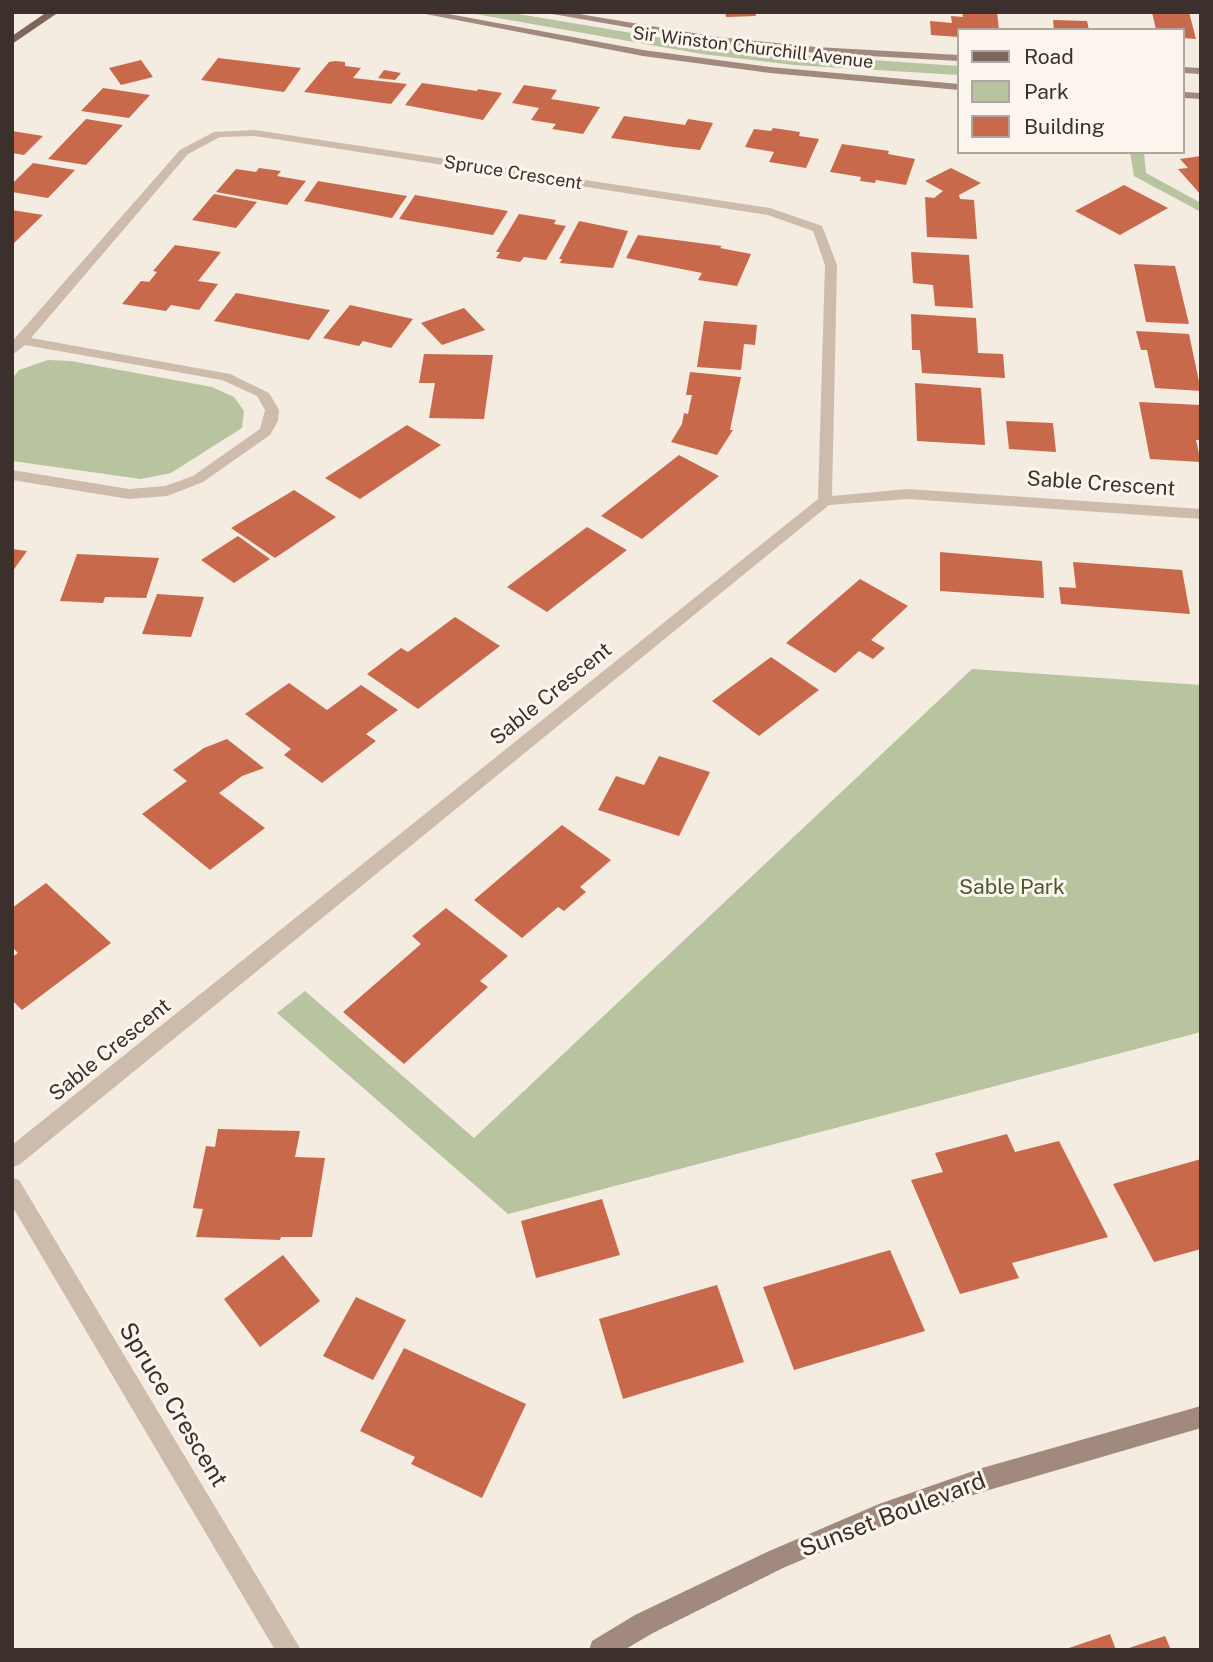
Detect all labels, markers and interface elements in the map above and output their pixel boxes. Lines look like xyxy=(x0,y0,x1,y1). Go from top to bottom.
street label: Sir Winston Churchill Avenue xyxy=(631,23,875,73)
legend xyxy=(958,28,1185,154)
text: Road xyxy=(1024,44,1074,69)
text: Park xyxy=(1024,79,1069,104)
text: Building xyxy=(1024,114,1105,139)
street label: Spruce Crescent xyxy=(442,151,584,195)
street label: Sable Crescent xyxy=(1026,466,1176,502)
street label: Sable Crescent xyxy=(485,637,617,751)
park label: Sable Park xyxy=(959,875,1065,901)
street label: Sable Crescent xyxy=(44,993,176,1107)
street label: Spruce Crescent xyxy=(113,1318,233,1492)
street label: Sunset Boulevard xyxy=(796,1466,990,1564)

